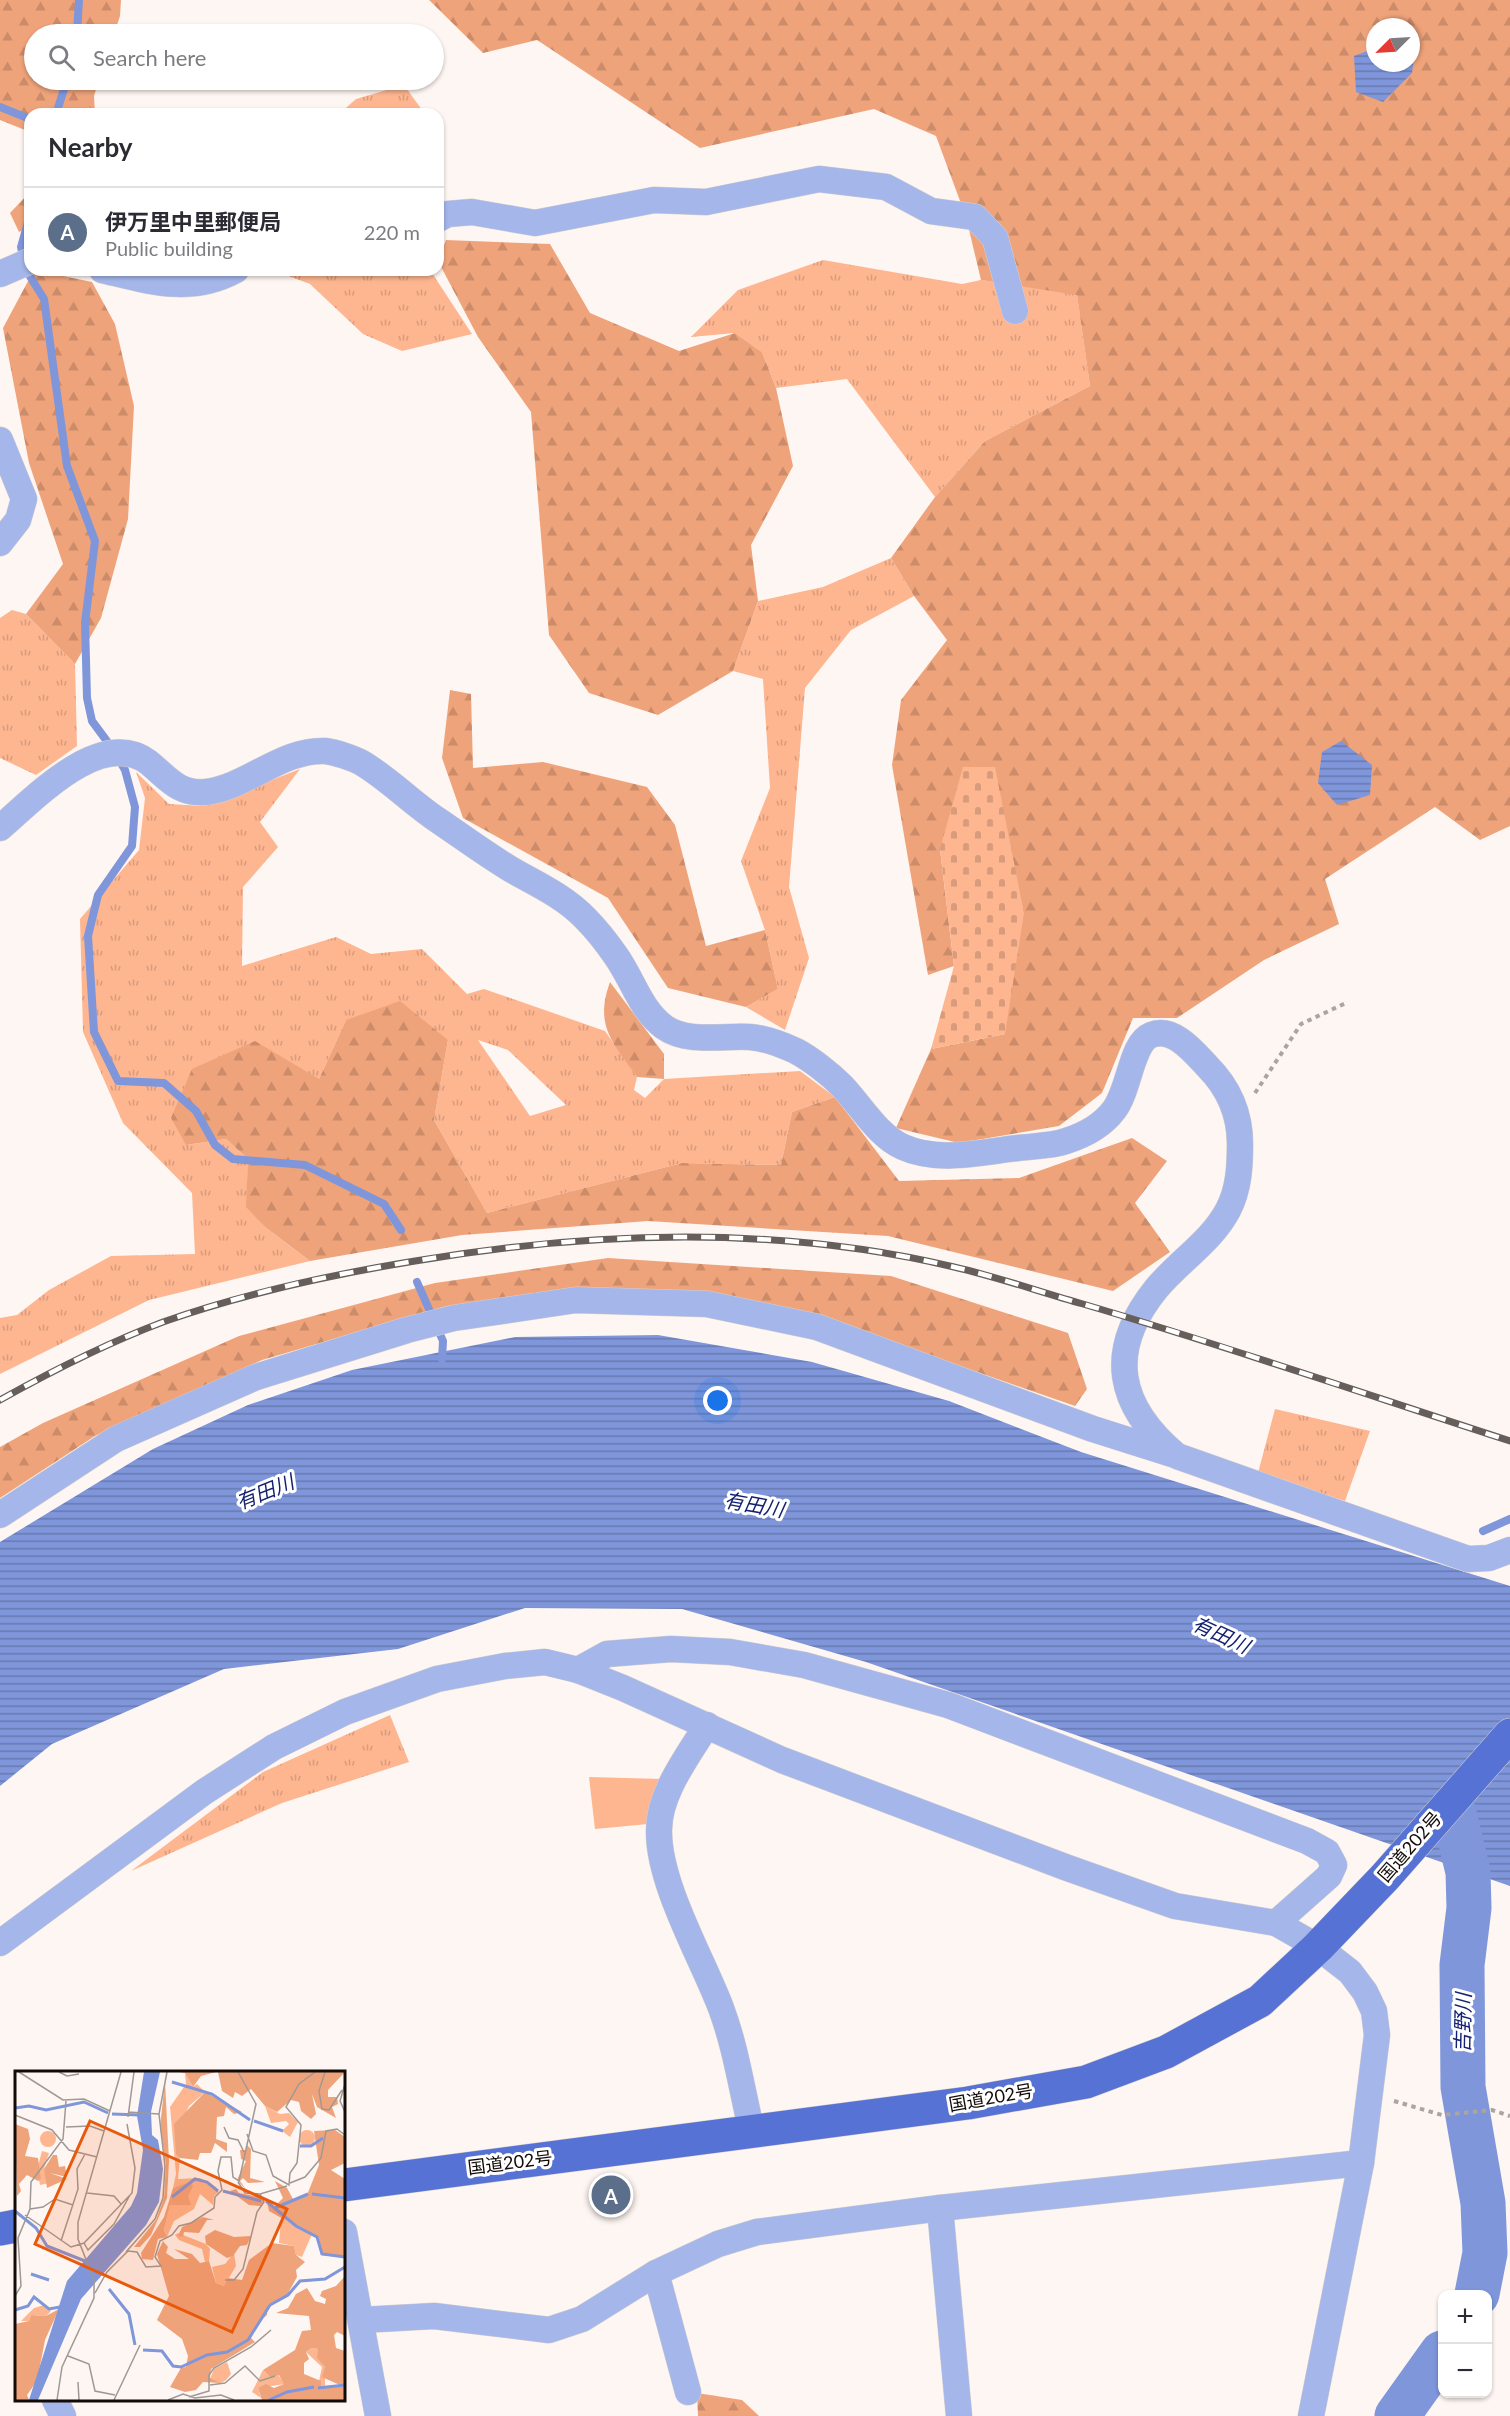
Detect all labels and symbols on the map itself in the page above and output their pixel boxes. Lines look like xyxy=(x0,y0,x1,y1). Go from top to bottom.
north arrow xyxy=(1366,18,1420,72)
your location xyxy=(703,1386,732,1415)
water label: 有田川 xyxy=(232,1468,299,1513)
water label: 有田川 xyxy=(723,1487,788,1521)
water label: 有田川 xyxy=(1189,1611,1255,1658)
street label: 国道202号 xyxy=(1373,1807,1446,1886)
water label: 吉野川 xyxy=(1449,1991,1475,2053)
inset map xyxy=(15,2071,345,2401)
street label: 国道202号 xyxy=(947,2079,1035,2115)
street label: 国道202号 xyxy=(466,2146,554,2178)
pin: A xyxy=(592,2172,630,2218)

